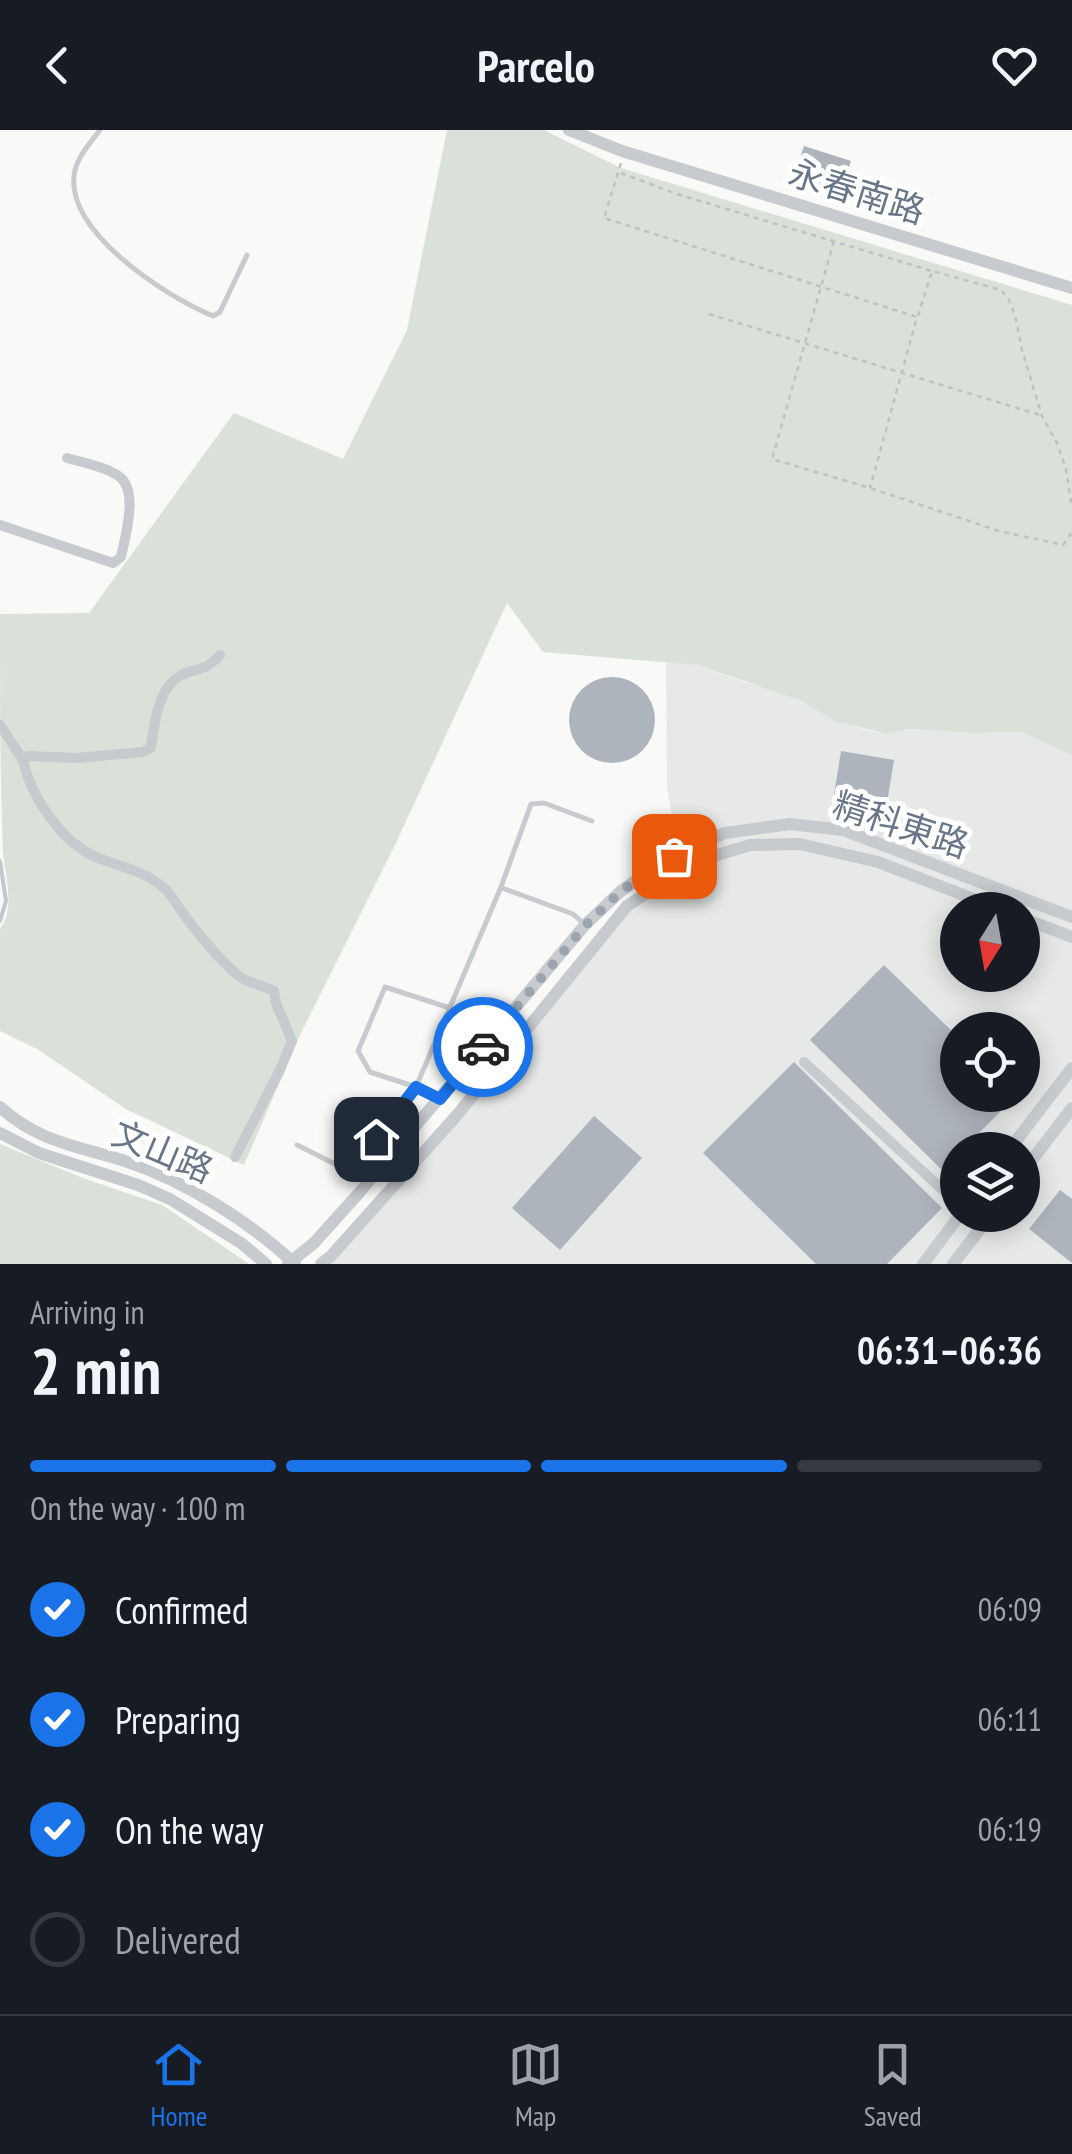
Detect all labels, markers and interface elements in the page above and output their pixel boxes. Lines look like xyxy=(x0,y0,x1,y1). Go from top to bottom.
text: Parcelo xyxy=(477,36,595,94)
icon: back xyxy=(30,38,85,93)
icon: heart xyxy=(987,38,1042,93)
street label: 永春南路 xyxy=(783,149,931,233)
street label: 精科東路 xyxy=(827,780,975,868)
pin xyxy=(632,814,717,899)
icon: bag xyxy=(647,829,702,884)
north arrow xyxy=(940,892,1040,992)
map controls xyxy=(940,892,1040,1232)
courier xyxy=(433,997,533,1097)
button: locate xyxy=(940,1012,1040,1112)
icon: car xyxy=(456,1020,511,1075)
pin xyxy=(334,1097,419,1182)
street label: 文山路 xyxy=(106,1109,220,1193)
icon: home xyxy=(349,1112,404,1167)
button: layers xyxy=(940,1132,1040,1232)
text: Arriving in xyxy=(30,1291,145,1333)
text: 06:31–06:36 xyxy=(857,1325,1042,1374)
text: 2 min xyxy=(30,1328,161,1412)
text: On the way · 100 m xyxy=(30,1487,245,1529)
icon: check xyxy=(30,1582,85,1637)
text: Confirmed xyxy=(115,1585,248,1634)
text: 06:09 xyxy=(978,1588,1042,1630)
icon: check xyxy=(30,1692,85,1747)
text: Preparing xyxy=(115,1695,241,1744)
text: 06:11 xyxy=(978,1698,1042,1740)
icon: check xyxy=(30,1802,85,1857)
text: On the way xyxy=(115,1805,263,1854)
text: 06:19 xyxy=(978,1808,1042,1850)
text: Delivered xyxy=(115,1915,241,1964)
tab: Home xyxy=(150,2037,207,2134)
tab: Map xyxy=(508,2037,563,2134)
tab: Saved xyxy=(864,2037,922,2134)

